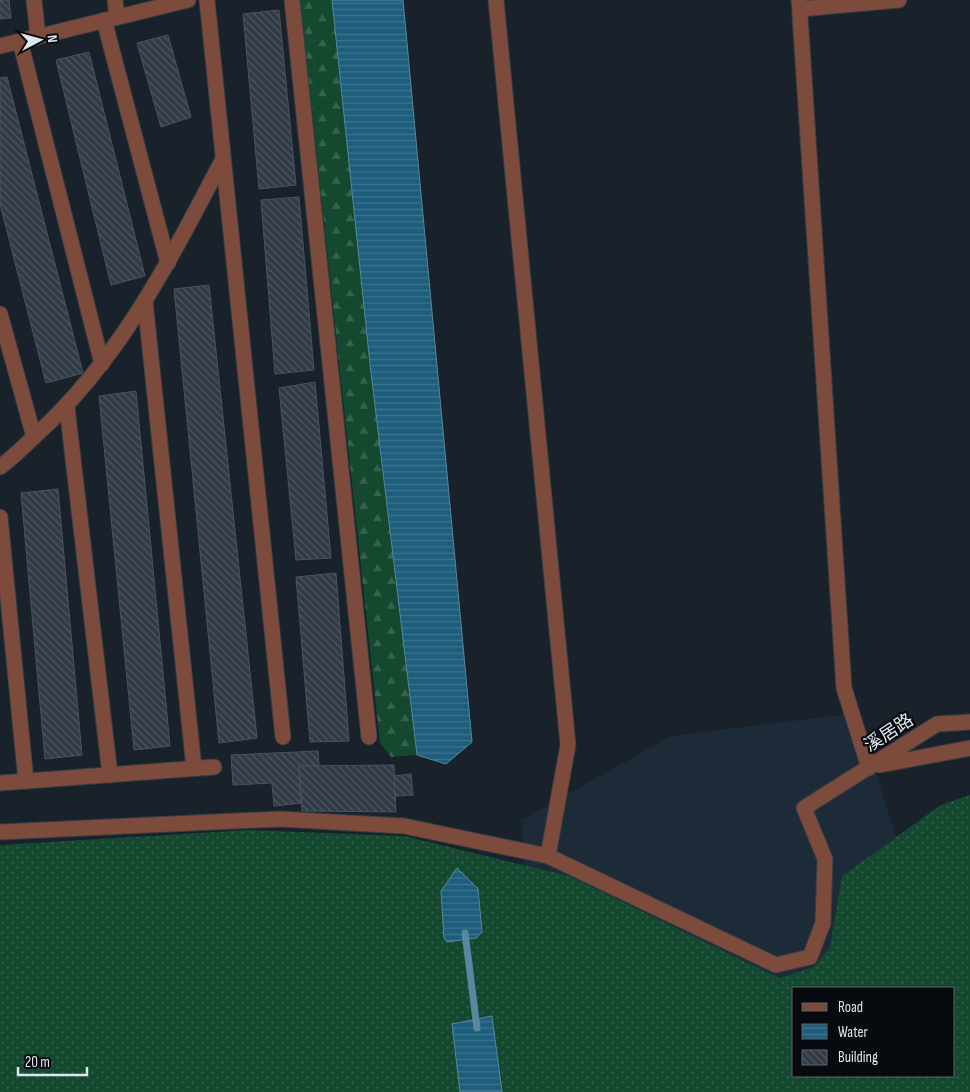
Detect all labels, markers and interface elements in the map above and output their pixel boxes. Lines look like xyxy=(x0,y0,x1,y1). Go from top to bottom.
north arrow xyxy=(15,15,65,65)
text: N xyxy=(44,34,61,43)
street label: 溪居路 xyxy=(861,709,917,757)
legend xyxy=(792,987,955,1077)
text: Road xyxy=(838,998,863,1017)
text: Water xyxy=(838,1023,869,1042)
scale bar xyxy=(18,1044,86,1076)
text: Building xyxy=(838,1048,878,1067)
text: 20 m xyxy=(25,1053,50,1072)

